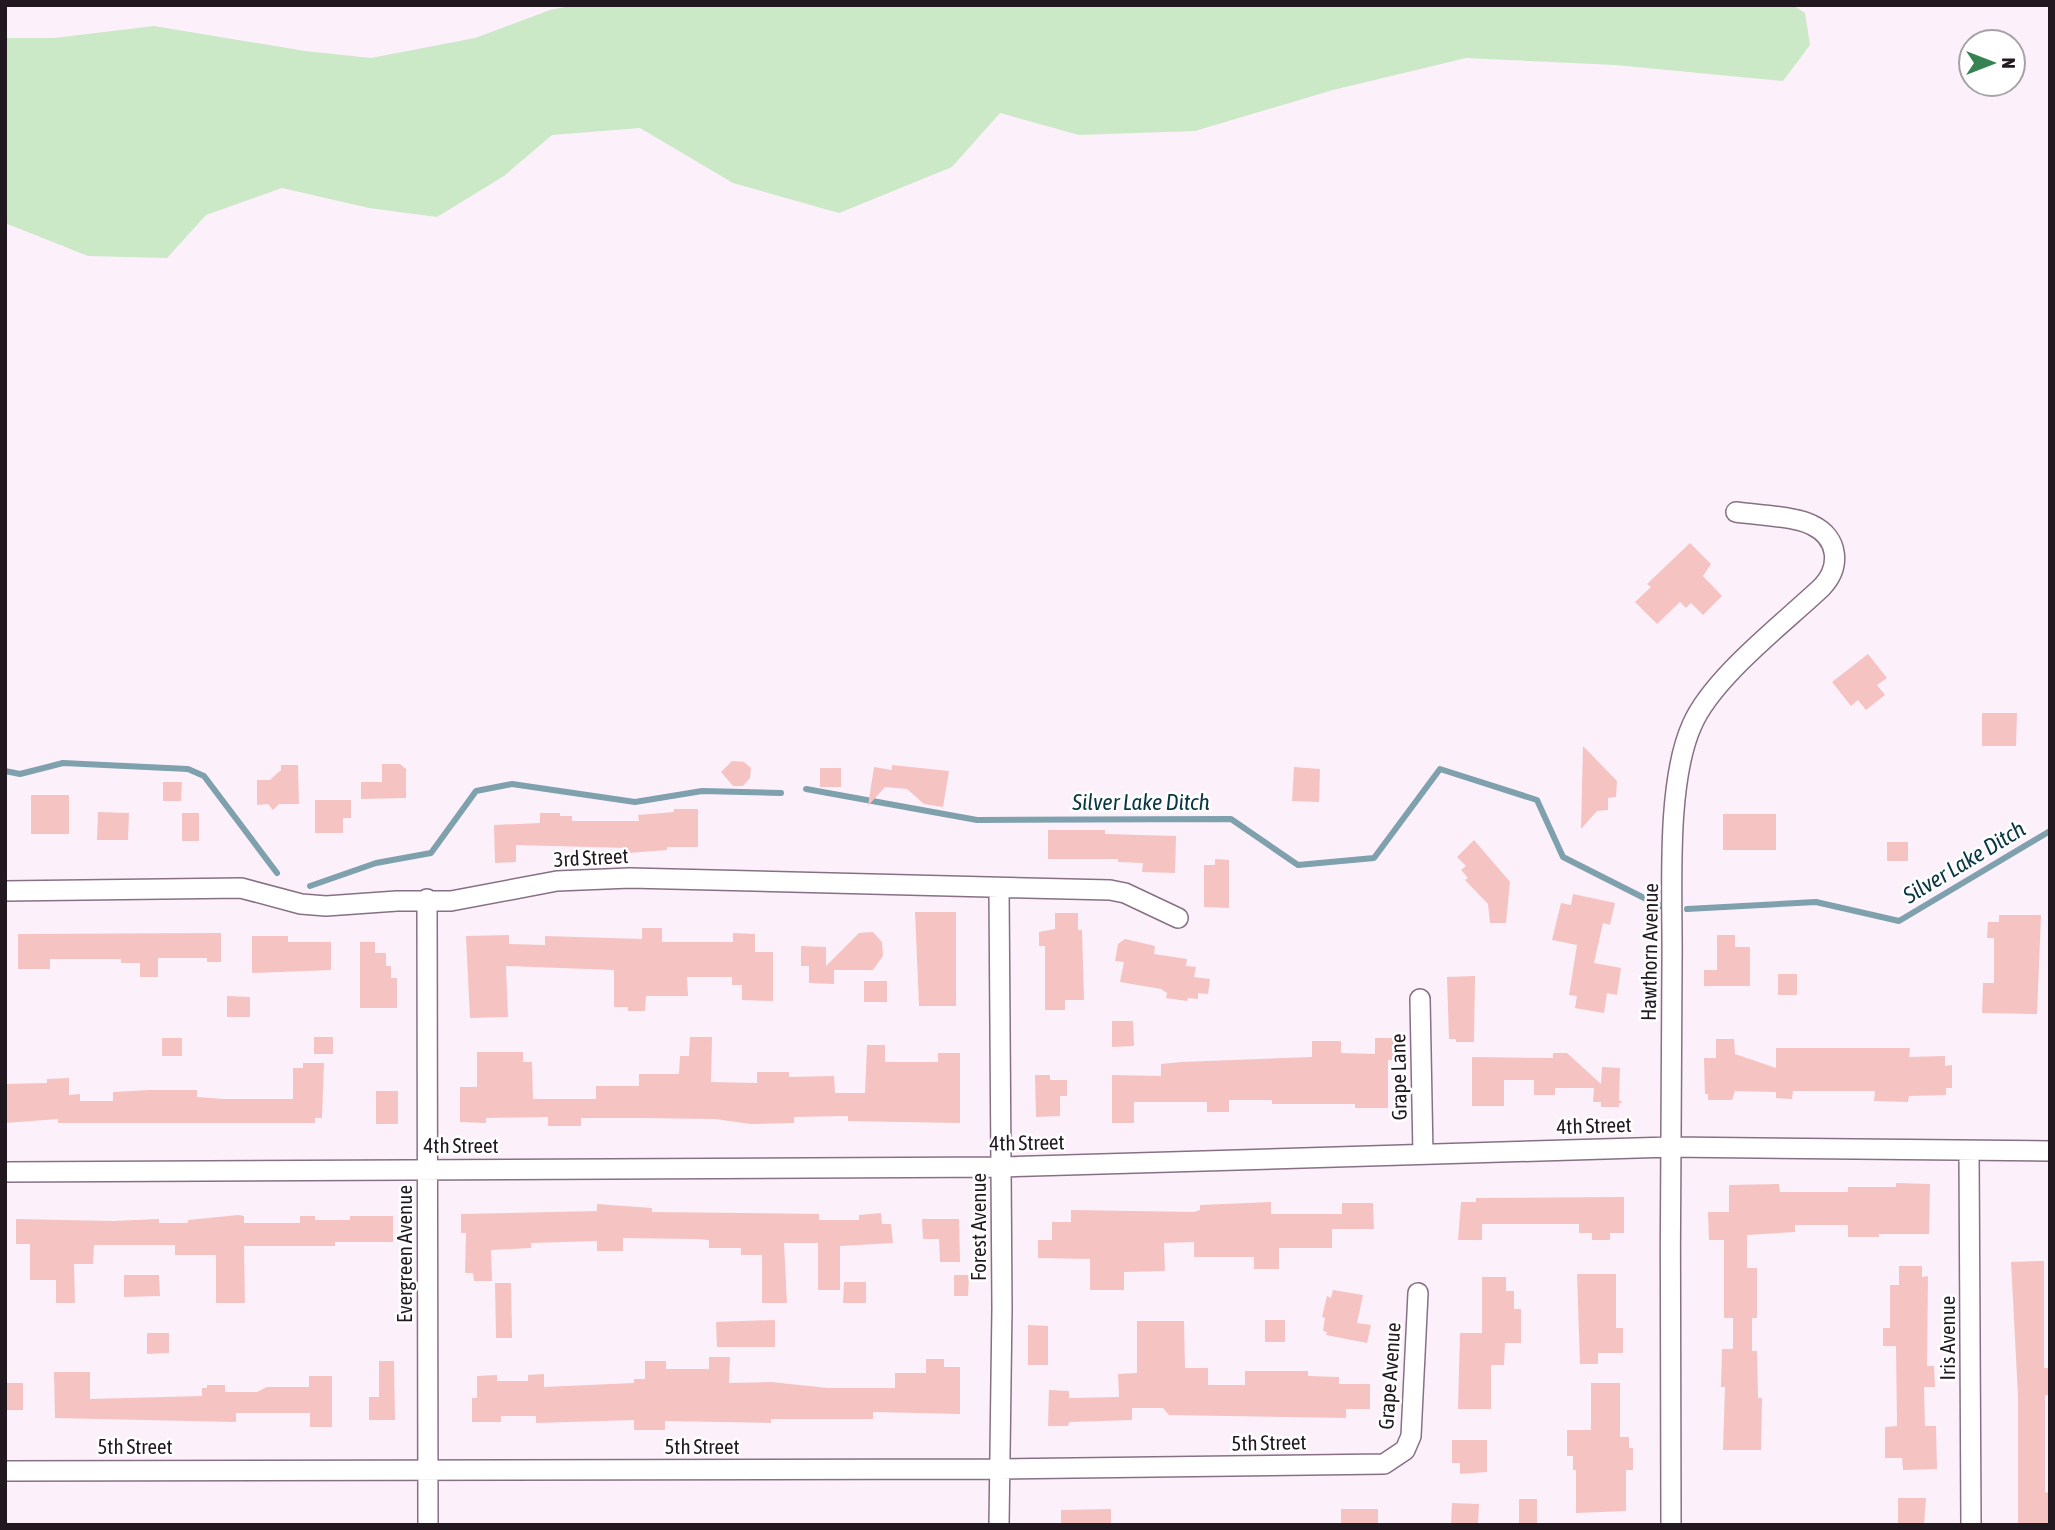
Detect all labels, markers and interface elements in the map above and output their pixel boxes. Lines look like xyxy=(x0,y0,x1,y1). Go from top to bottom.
north arrow xyxy=(1957,28,2027,98)
text: N xyxy=(1998,57,2020,69)
water label: Silver Lake Ditch xyxy=(1071,789,1210,815)
water label: Silver Lake Ditch xyxy=(1898,815,2030,909)
street label: 3rd Street xyxy=(553,843,629,871)
street label: Hawthorn Avenue xyxy=(1636,883,1662,1021)
street label: Grape Lane xyxy=(1385,1033,1411,1121)
street label: 4th Street xyxy=(1556,1112,1632,1138)
street label: 4th Street xyxy=(989,1129,1065,1155)
street label: 4th Street xyxy=(423,1133,499,1157)
street label: Forest Avenue xyxy=(966,1173,990,1281)
street label: Evergreen Avenue xyxy=(392,1185,416,1323)
street label: Iris Avenue xyxy=(1935,1296,1959,1380)
street label: Grape Avenue xyxy=(1373,1322,1405,1430)
street label: 5th Street xyxy=(1231,1429,1307,1455)
street label: 5th Street xyxy=(97,1434,173,1458)
street label: 5th Street xyxy=(664,1434,740,1458)

